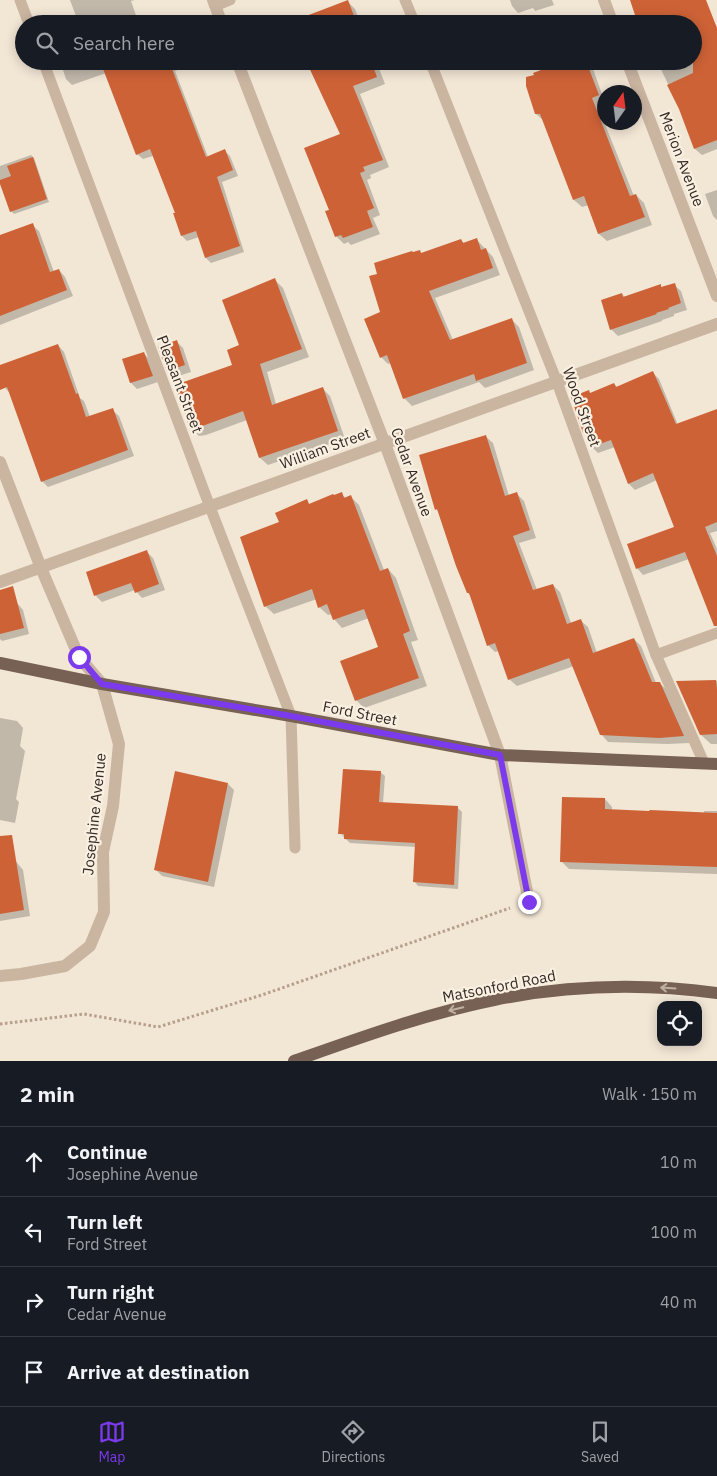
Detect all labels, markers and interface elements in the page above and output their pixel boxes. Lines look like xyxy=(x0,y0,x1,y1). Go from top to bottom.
search box xyxy=(15,15,702,70)
icon: search xyxy=(33,29,61,57)
text: Search here xyxy=(73,31,175,55)
north arrow xyxy=(597,85,642,130)
street label: Merion Avenue xyxy=(655,109,709,209)
street label: Pleasant Street xyxy=(153,332,207,436)
street label: Wood Street xyxy=(559,365,605,449)
street label: William Street xyxy=(277,423,373,473)
street label: Cedar Avenue xyxy=(387,425,437,519)
route start xyxy=(68,646,91,669)
street label: Ford Street xyxy=(321,696,399,730)
street label: Josephine Avenue xyxy=(78,752,110,876)
route end xyxy=(518,891,541,914)
street label: Matsonford Road xyxy=(441,966,557,1006)
one-way arrow xyxy=(661,983,677,993)
map controls xyxy=(657,1001,702,1046)
button: locate xyxy=(657,1001,702,1046)
one-way arrow xyxy=(448,1005,464,1015)
text: 2 min xyxy=(20,1080,75,1108)
text: Walk · 150 m xyxy=(602,1084,697,1104)
text: Continue xyxy=(67,1140,147,1164)
icon: ahead xyxy=(20,1148,48,1176)
text: 10 m xyxy=(660,1152,697,1172)
text: Josephine Avenue xyxy=(67,1164,198,1184)
text: Turn left xyxy=(67,1210,143,1234)
icon: left xyxy=(20,1218,48,1246)
text: 100 m xyxy=(650,1222,697,1242)
text: Ford Street xyxy=(67,1234,147,1254)
text: Turn right xyxy=(67,1280,154,1304)
icon: right xyxy=(20,1288,48,1316)
text: 40 m xyxy=(660,1292,697,1312)
text: Cedar Avenue xyxy=(67,1304,167,1324)
icon: arrive xyxy=(20,1358,48,1386)
text: Arrive at destination xyxy=(67,1360,250,1384)
tab: Map xyxy=(98,1418,126,1466)
tab: Directions xyxy=(322,1418,385,1466)
tab: Saved xyxy=(581,1418,619,1466)

